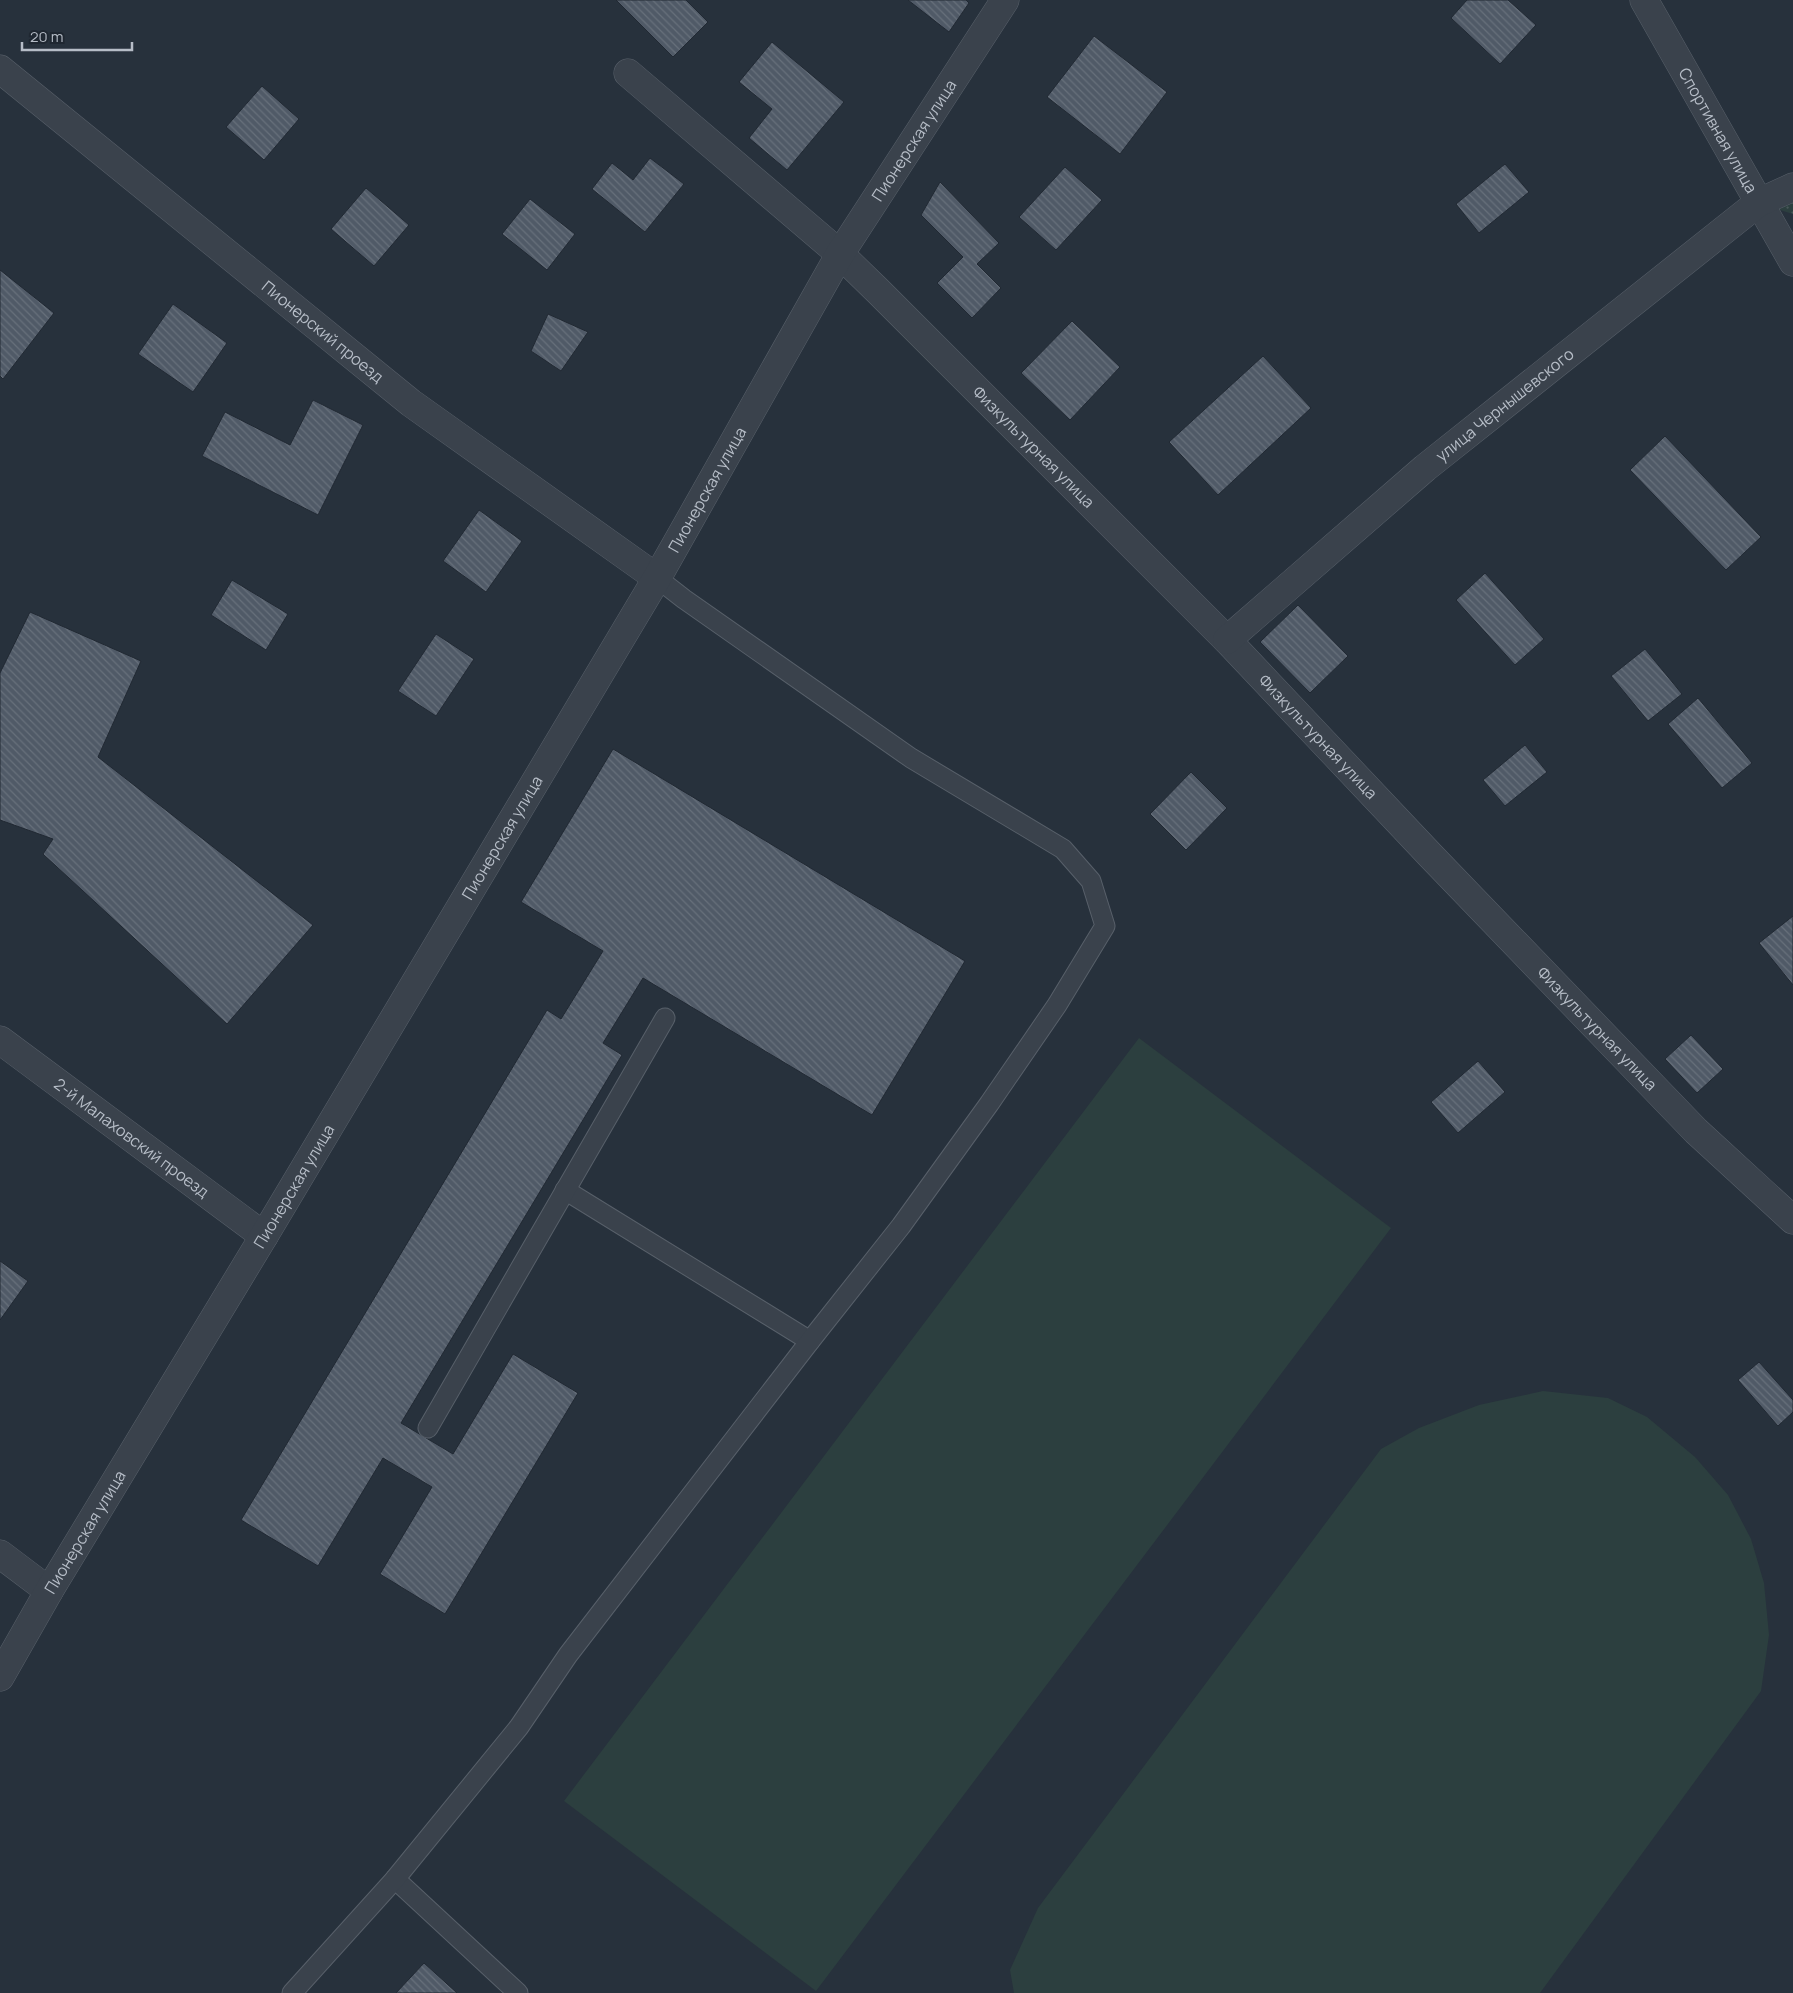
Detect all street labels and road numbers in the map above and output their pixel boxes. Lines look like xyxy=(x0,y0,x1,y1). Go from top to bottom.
street label: Спортивная улица xyxy=(1674,64,1763,197)
street label: Пионерская улица xyxy=(866,75,961,205)
street label: Пионерский проезд xyxy=(257,275,389,388)
street label: улица Чернышевского xyxy=(1431,343,1578,466)
street label: Физкультурная улица xyxy=(968,381,1099,512)
street label: Пионерская улица xyxy=(663,423,751,556)
street label: Физкультурная улица xyxy=(1254,669,1382,804)
street label: Пионерская улица xyxy=(456,772,547,904)
street label: Физкультурная улица xyxy=(1532,962,1662,1095)
street label: 2-й Малаховский проезд xyxy=(50,1073,214,1203)
street label: Пионерская улица xyxy=(248,1120,339,1252)
street label: Пионерская улица xyxy=(39,1466,131,1598)

